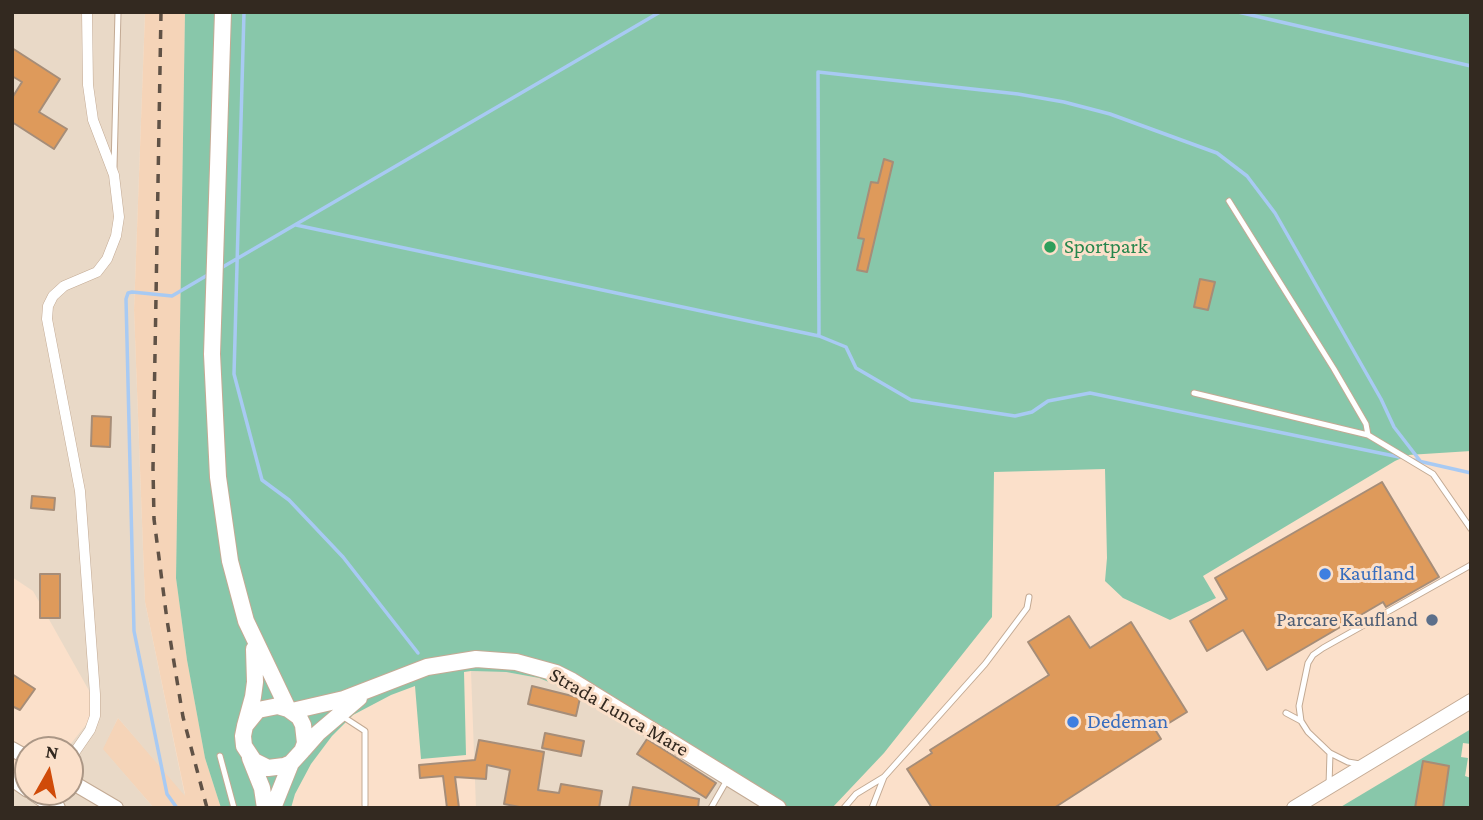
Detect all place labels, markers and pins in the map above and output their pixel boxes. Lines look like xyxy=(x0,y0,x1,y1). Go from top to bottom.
place label: Sportpark xyxy=(1064,234,1148,260)
marker: Sportpark xyxy=(1042,239,1058,255)
place label: Kaufland xyxy=(1339,561,1415,587)
marker: Kaufland xyxy=(1317,566,1333,582)
place label: Parcare Kaufland xyxy=(1276,607,1418,633)
marker: Parcare Kaufland xyxy=(1424,612,1440,628)
place label: Dedeman xyxy=(1087,709,1168,735)
marker: Dedeman xyxy=(1065,714,1081,730)

